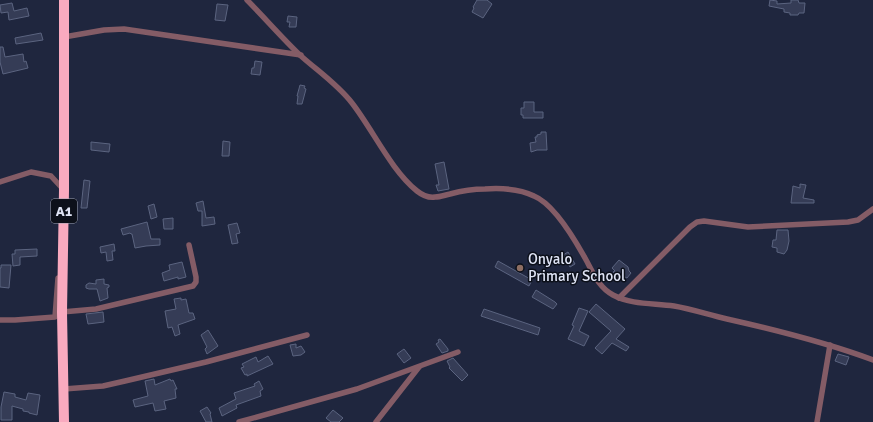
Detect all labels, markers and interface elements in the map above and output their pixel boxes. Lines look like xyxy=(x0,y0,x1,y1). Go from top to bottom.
road number: A1 xyxy=(51,199,77,223)
place label: Onyalo Primary School xyxy=(528,250,625,285)
marker: Onyalo Primary School xyxy=(515,263,525,273)

